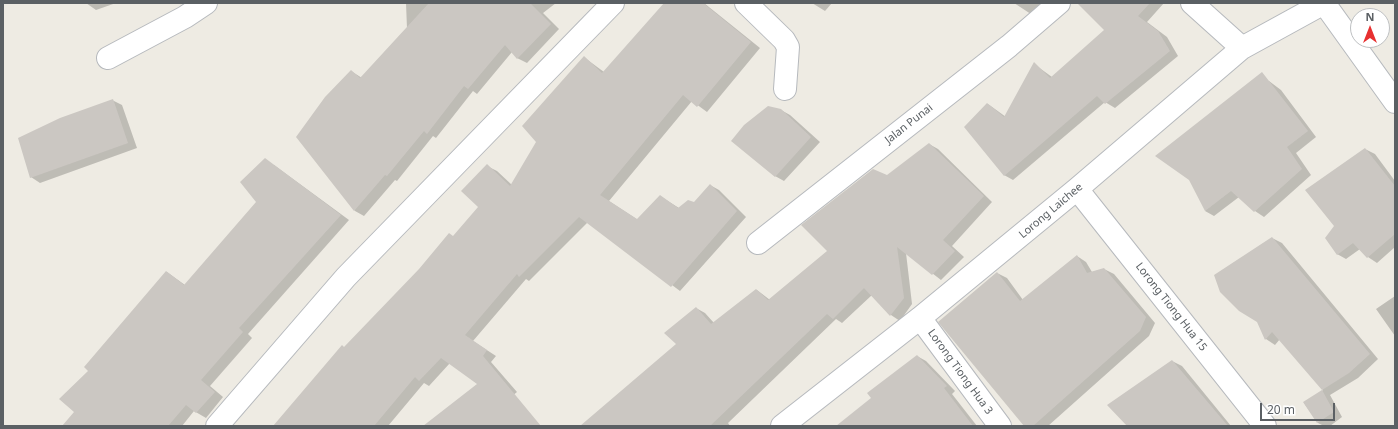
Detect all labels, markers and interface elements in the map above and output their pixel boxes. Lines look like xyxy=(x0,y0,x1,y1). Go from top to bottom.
north arrow xyxy=(1350,8,1390,48)
text: N xyxy=(1366,9,1374,24)
street label: Jalan Punai xyxy=(882,101,936,147)
street label: Lorong Laichee xyxy=(1016,181,1086,241)
street label: Lorong Tiong Hua 15 xyxy=(1132,260,1210,354)
street label: Lorong Tiong Hua 3 xyxy=(925,327,995,417)
scale bar xyxy=(1262,395,1337,421)
text: 20 m xyxy=(1267,401,1295,418)

